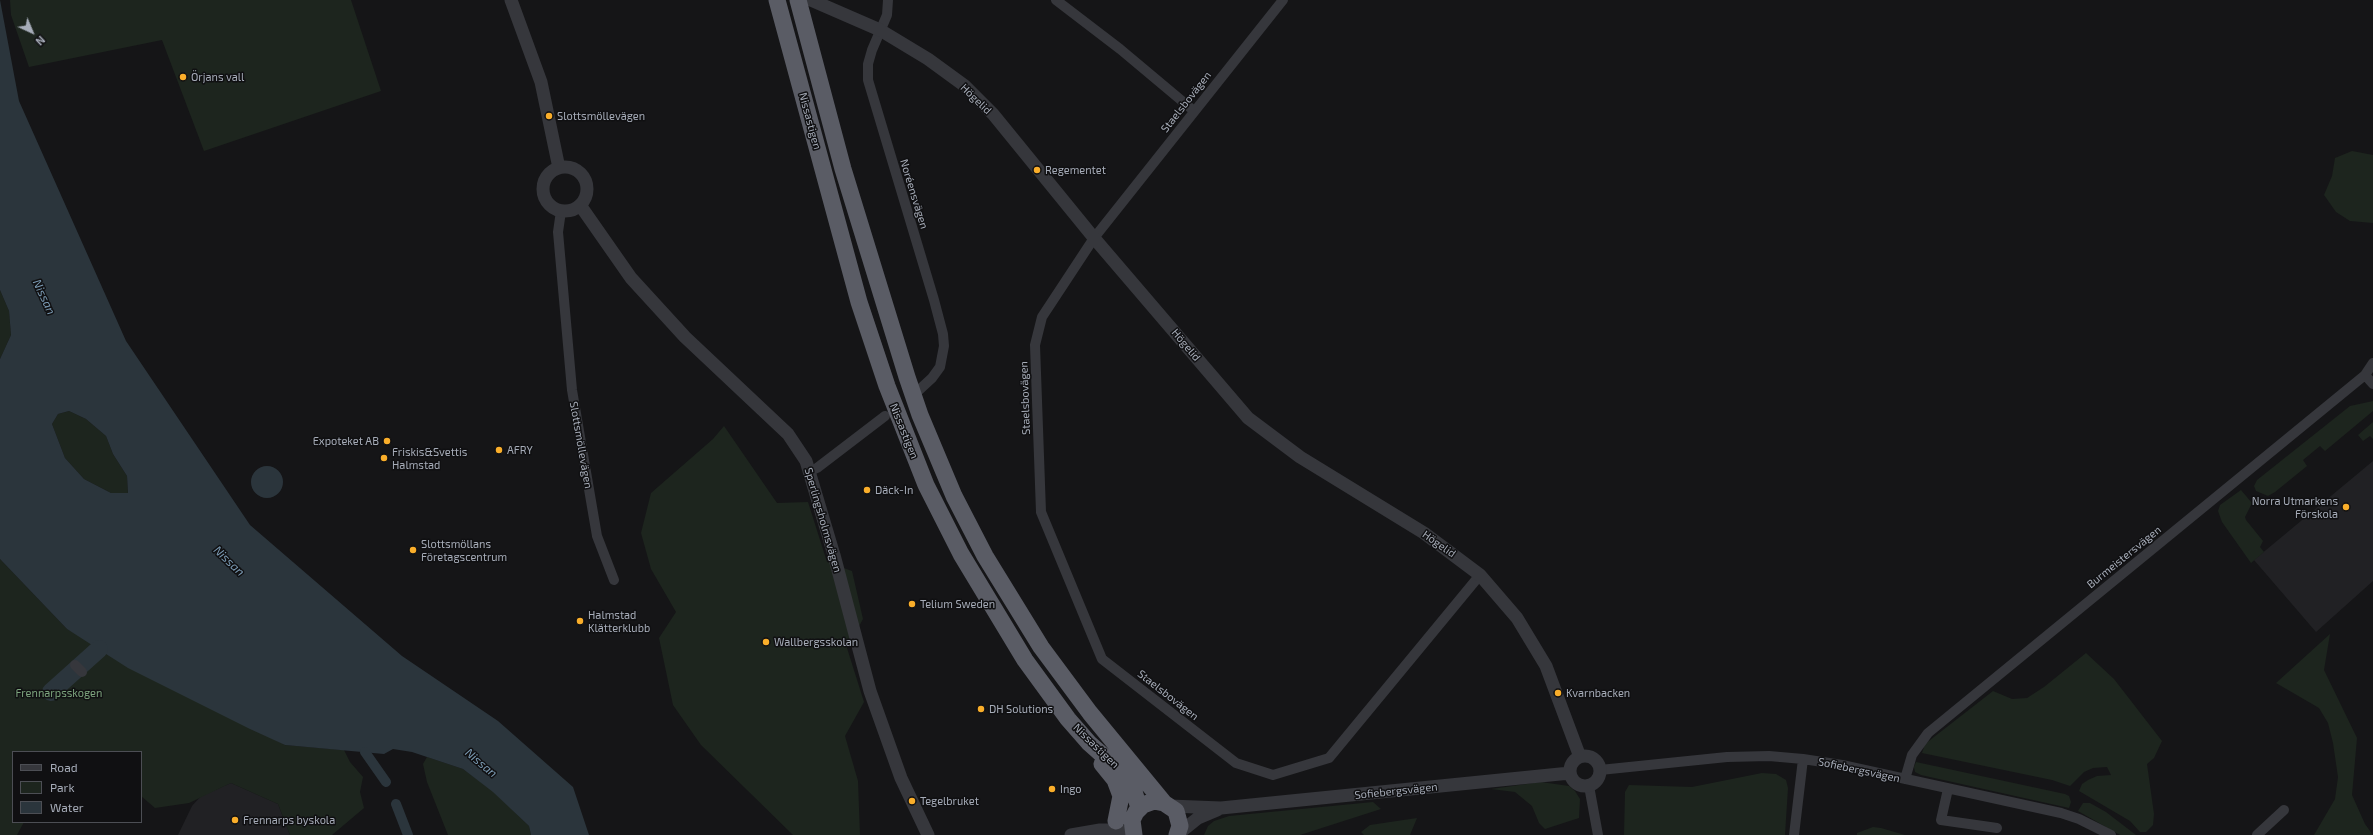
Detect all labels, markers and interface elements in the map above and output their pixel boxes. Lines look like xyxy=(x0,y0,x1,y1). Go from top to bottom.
north arrow xyxy=(12,12,52,52)
text: N xyxy=(33,34,48,48)
street label: Staelsbovägen xyxy=(1158,69,1214,135)
place label: Örjans vall xyxy=(191,70,244,84)
marker: Örjans vall xyxy=(178,72,188,82)
street label: Högelid xyxy=(958,81,994,117)
street label: Nissastigen xyxy=(796,91,824,151)
place label: Slottsmöllevägen xyxy=(557,109,645,123)
marker: Slottsmöllevägen xyxy=(544,111,554,121)
street label: Noréensvägen xyxy=(897,158,931,230)
place label: Regementet xyxy=(1045,163,1106,177)
marker: Regementet xyxy=(1032,165,1042,175)
water label: Nissan xyxy=(30,277,58,317)
street label: Högelid xyxy=(1169,326,1203,364)
street label: Staelsbovägen xyxy=(1017,361,1033,435)
street label: Slottsmöllevägen xyxy=(567,400,595,490)
street label: Nissastigen xyxy=(887,401,921,461)
place label: Expoteket AB xyxy=(313,434,379,448)
marker: Expoteket AB xyxy=(382,436,392,446)
place label: AFRY xyxy=(507,443,533,457)
place label: Friskis&Svettis Halmstad xyxy=(392,445,467,471)
marker: AFRY xyxy=(494,445,504,455)
marker: Friskis&Svettis Halmstad xyxy=(379,453,389,463)
street label: Sperlingsholmsvägen xyxy=(802,466,844,574)
place label: Däck-In xyxy=(875,483,913,497)
marker: Däck-In xyxy=(862,485,872,495)
place label: Norra Utmarkens Förskola xyxy=(2252,494,2338,520)
marker: Norra Utmarkens Förskola xyxy=(2341,502,2351,512)
street label: Burmeistersvägen xyxy=(2084,523,2164,591)
street label: Högelid xyxy=(1420,528,1458,560)
place label: Slottsmöllans Företagscentrum xyxy=(421,537,507,563)
water label: Nissan xyxy=(211,543,247,579)
marker: Slottsmöllans Företagscentrum xyxy=(408,545,418,555)
place label: Telium Sweden xyxy=(920,597,995,611)
marker: Telium Sweden xyxy=(907,599,917,609)
place label: Halmstad Klätterklubb xyxy=(588,608,650,634)
marker: Halmstad Klätterklubb xyxy=(575,616,585,626)
place label: Wallbergsskolan xyxy=(774,635,858,649)
marker: Wallbergsskolan xyxy=(761,637,771,647)
street label: Staelsbovägen xyxy=(1135,667,1201,723)
park label: Frennarpsskogen xyxy=(16,686,102,700)
place label: Kvarnbacken xyxy=(1566,686,1630,700)
marker: Kvarnbacken xyxy=(1553,688,1563,698)
place label: DH Solutions xyxy=(989,702,1053,716)
marker: DH Solutions xyxy=(976,704,986,714)
street label: Nissastigen xyxy=(1070,721,1122,771)
water label: Nissan xyxy=(462,745,500,781)
legend xyxy=(12,751,142,823)
street label: Sofiebergsvägen xyxy=(1817,755,1901,785)
text: Road xyxy=(50,760,78,774)
text: Park xyxy=(50,780,75,794)
street label: Sofiebergsvägen xyxy=(1354,780,1438,802)
place label: Ingo xyxy=(1060,782,1082,796)
marker: Ingo xyxy=(1047,784,1057,794)
place label: Tegelbruket xyxy=(920,794,979,808)
marker: Tegelbruket xyxy=(907,796,917,806)
text: Water xyxy=(50,800,84,814)
place label: Frennarps byskola xyxy=(243,813,335,827)
marker: Frennarps byskola xyxy=(230,815,240,825)

